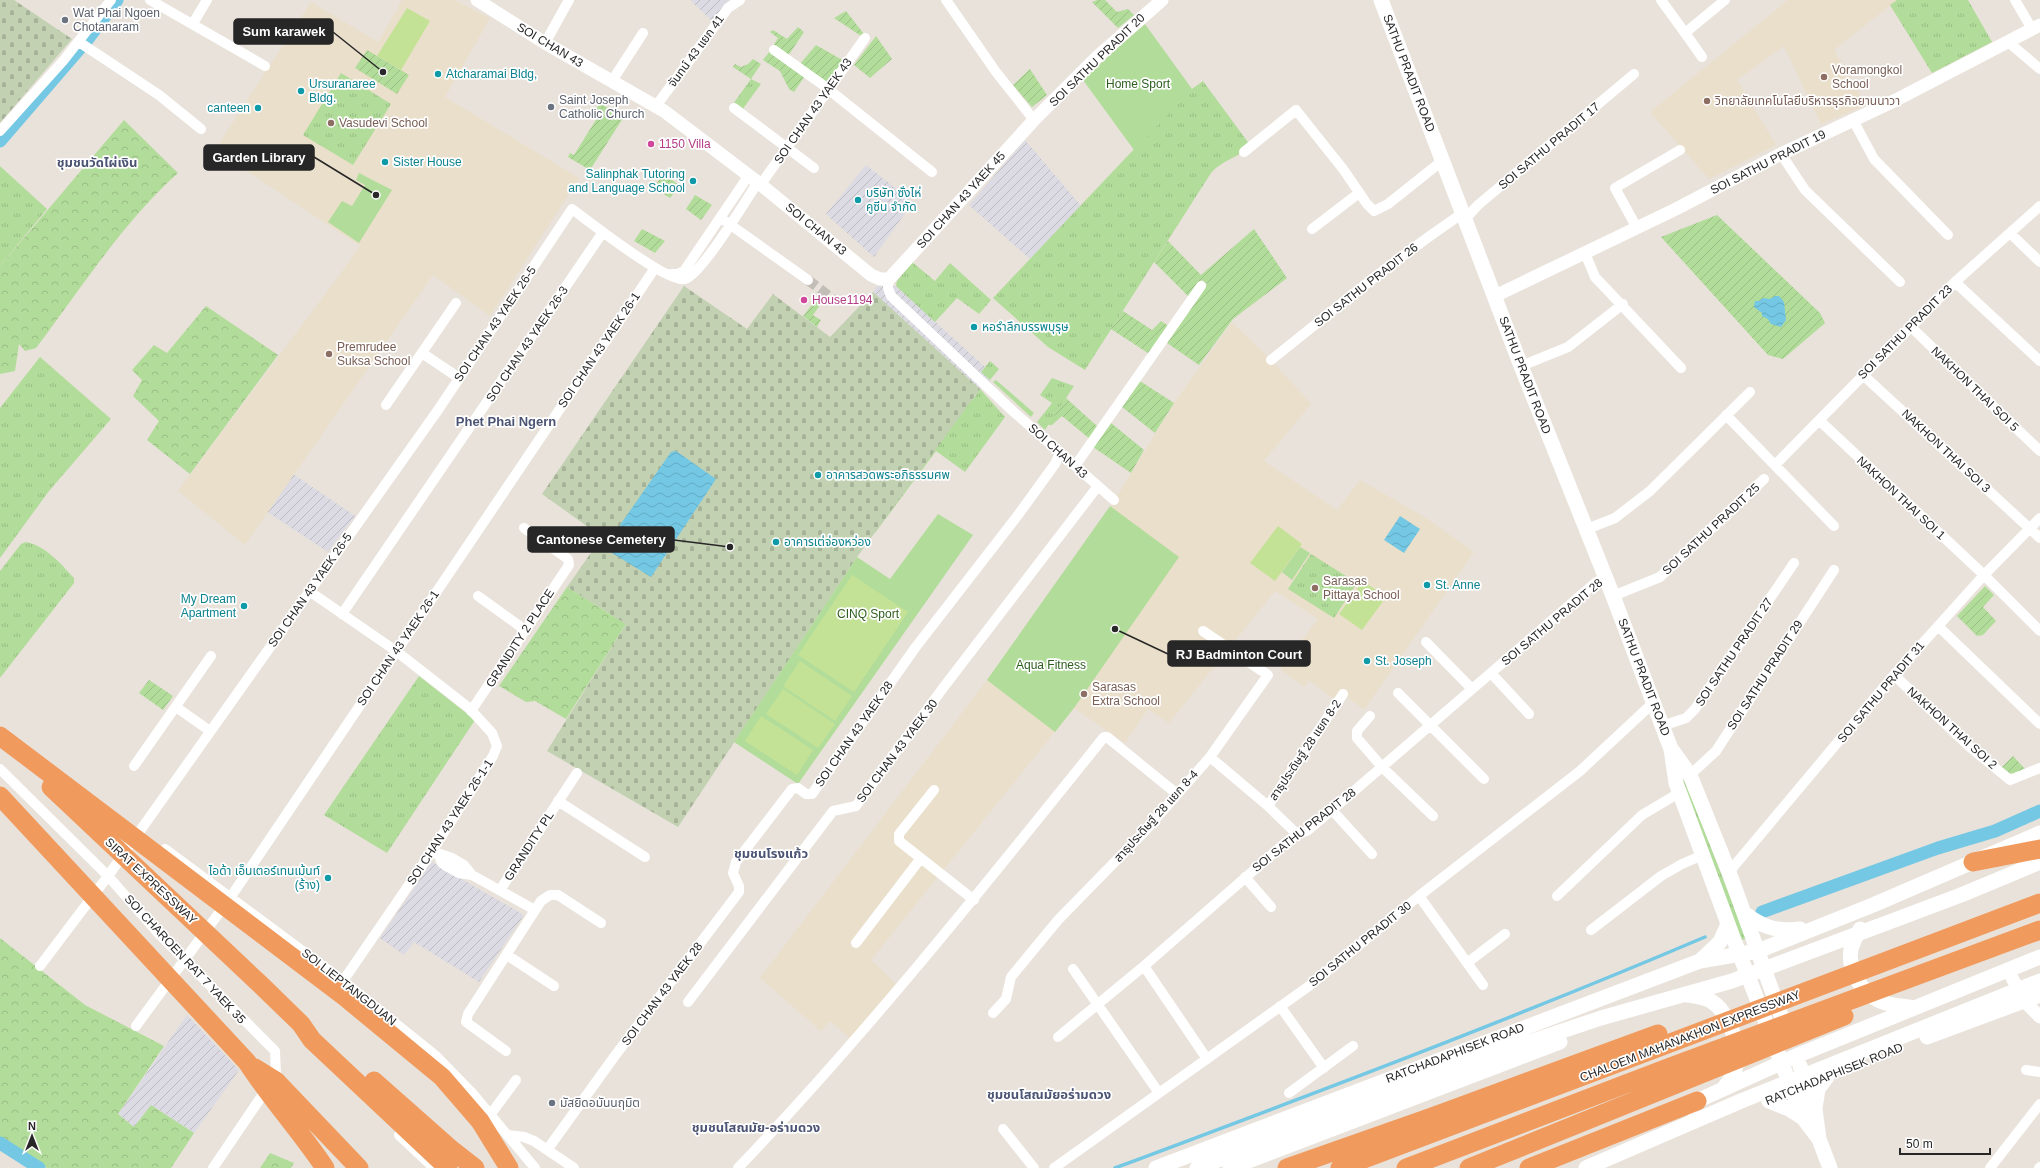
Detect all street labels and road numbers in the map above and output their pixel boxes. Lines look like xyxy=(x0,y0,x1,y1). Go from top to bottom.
street label: SOI SATHU PRADIT 20 xyxy=(1046,10,1148,109)
street label: จันทน์ 43 แยก 41 xyxy=(665,12,727,90)
street label: SATHU PRADIT ROAD xyxy=(1380,12,1438,134)
street label: SOI CHAN 43 xyxy=(514,20,586,70)
street label: SOI CHAN 43 YAEK 43 xyxy=(771,55,855,166)
street label: SOI SATHU PRADIT 17 xyxy=(1496,99,1603,192)
street label: SOI SATHU PRADIT 19 xyxy=(1708,127,1828,197)
street label: SOI CHAN 43 YAEK 45 xyxy=(914,148,1008,251)
street label: SOI CHAN 43 xyxy=(783,200,850,258)
street label: SOI SATHU PRADIT 26 xyxy=(1311,240,1421,330)
street label: SOI CHAN 43 YAEK 26-5 xyxy=(451,263,539,384)
street label: SOI SATHU PRADIT 23 xyxy=(1855,282,1955,382)
street label: SOI CHAN 43 YAEK 26-3 xyxy=(483,283,571,404)
street label: SOI CHAN 43 YAEK 26-1 xyxy=(555,289,643,410)
street label: SATHU PRADIT ROAD xyxy=(1496,314,1554,436)
street label: NAKHON THAI SOI 5 xyxy=(1928,344,2022,434)
street label: NAKHON THAI SOI 3 xyxy=(1899,406,1993,496)
street label: SOI CHAN 43 xyxy=(1026,421,1091,481)
street label: NAKHON THAI SOI 1 xyxy=(1854,453,1948,543)
street label: SOI SATHU PRADIT 25 xyxy=(1660,480,1763,578)
street label: SOI CHAN 43 YAEK 26-5 xyxy=(265,530,355,650)
street label: SOI SATHU PRADIT 28 xyxy=(1499,575,1606,668)
street label: GRANDITY 2 PLACE xyxy=(483,586,557,690)
street label: SOI CHAN 43 YAEK 26-1 xyxy=(354,587,442,708)
street label: SOI SATHU PRADIT 27 xyxy=(1693,595,1776,709)
street label: SATHU PRADIT ROAD xyxy=(1615,616,1673,738)
street label: SOI SATHU PRADIT 29 xyxy=(1724,617,1806,732)
street label: SOI SATHU PRADIT 31 xyxy=(1835,638,1928,745)
street label: SOI CHAN 43 YAEK 28 xyxy=(812,678,896,789)
street label: NAKHON THAI SOI 2 xyxy=(1904,684,2000,772)
street label: SOI CHAN 43 YAEK 30 xyxy=(854,696,941,805)
street label: สาธุประดิษฐ์ 28 แยก 8-2 xyxy=(1266,697,1344,803)
street label: SOI CHAN 43 YAEK 26-1-1 xyxy=(404,756,496,887)
street label: สาธุประดิษฐ์ 28 แยก 8-4 xyxy=(1111,767,1201,865)
street label: SOI SATHU PRADIT 28 xyxy=(1249,785,1359,875)
street label: GRANDITY PL xyxy=(501,808,557,883)
street label: SIRAT EXPRESSWAY xyxy=(102,835,200,927)
street label: SOI CHAROEN RAT 7 YAEK 35 xyxy=(122,892,249,1027)
street label: SOI SATHU PRADIT 30 xyxy=(1306,898,1414,990)
street label: SOI CHAN 43 YAEK 28 xyxy=(619,939,706,1048)
street label: SOI LIEPTANGDUAN xyxy=(299,946,399,1028)
street label: CHALOEM MAHANAKHON EXPRESSWAY xyxy=(1578,987,1802,1085)
street label: RATCHADAPHISEK ROAD xyxy=(1384,1020,1526,1086)
street label: RATCHADAPHISEK ROAD xyxy=(1763,1040,1905,1108)

